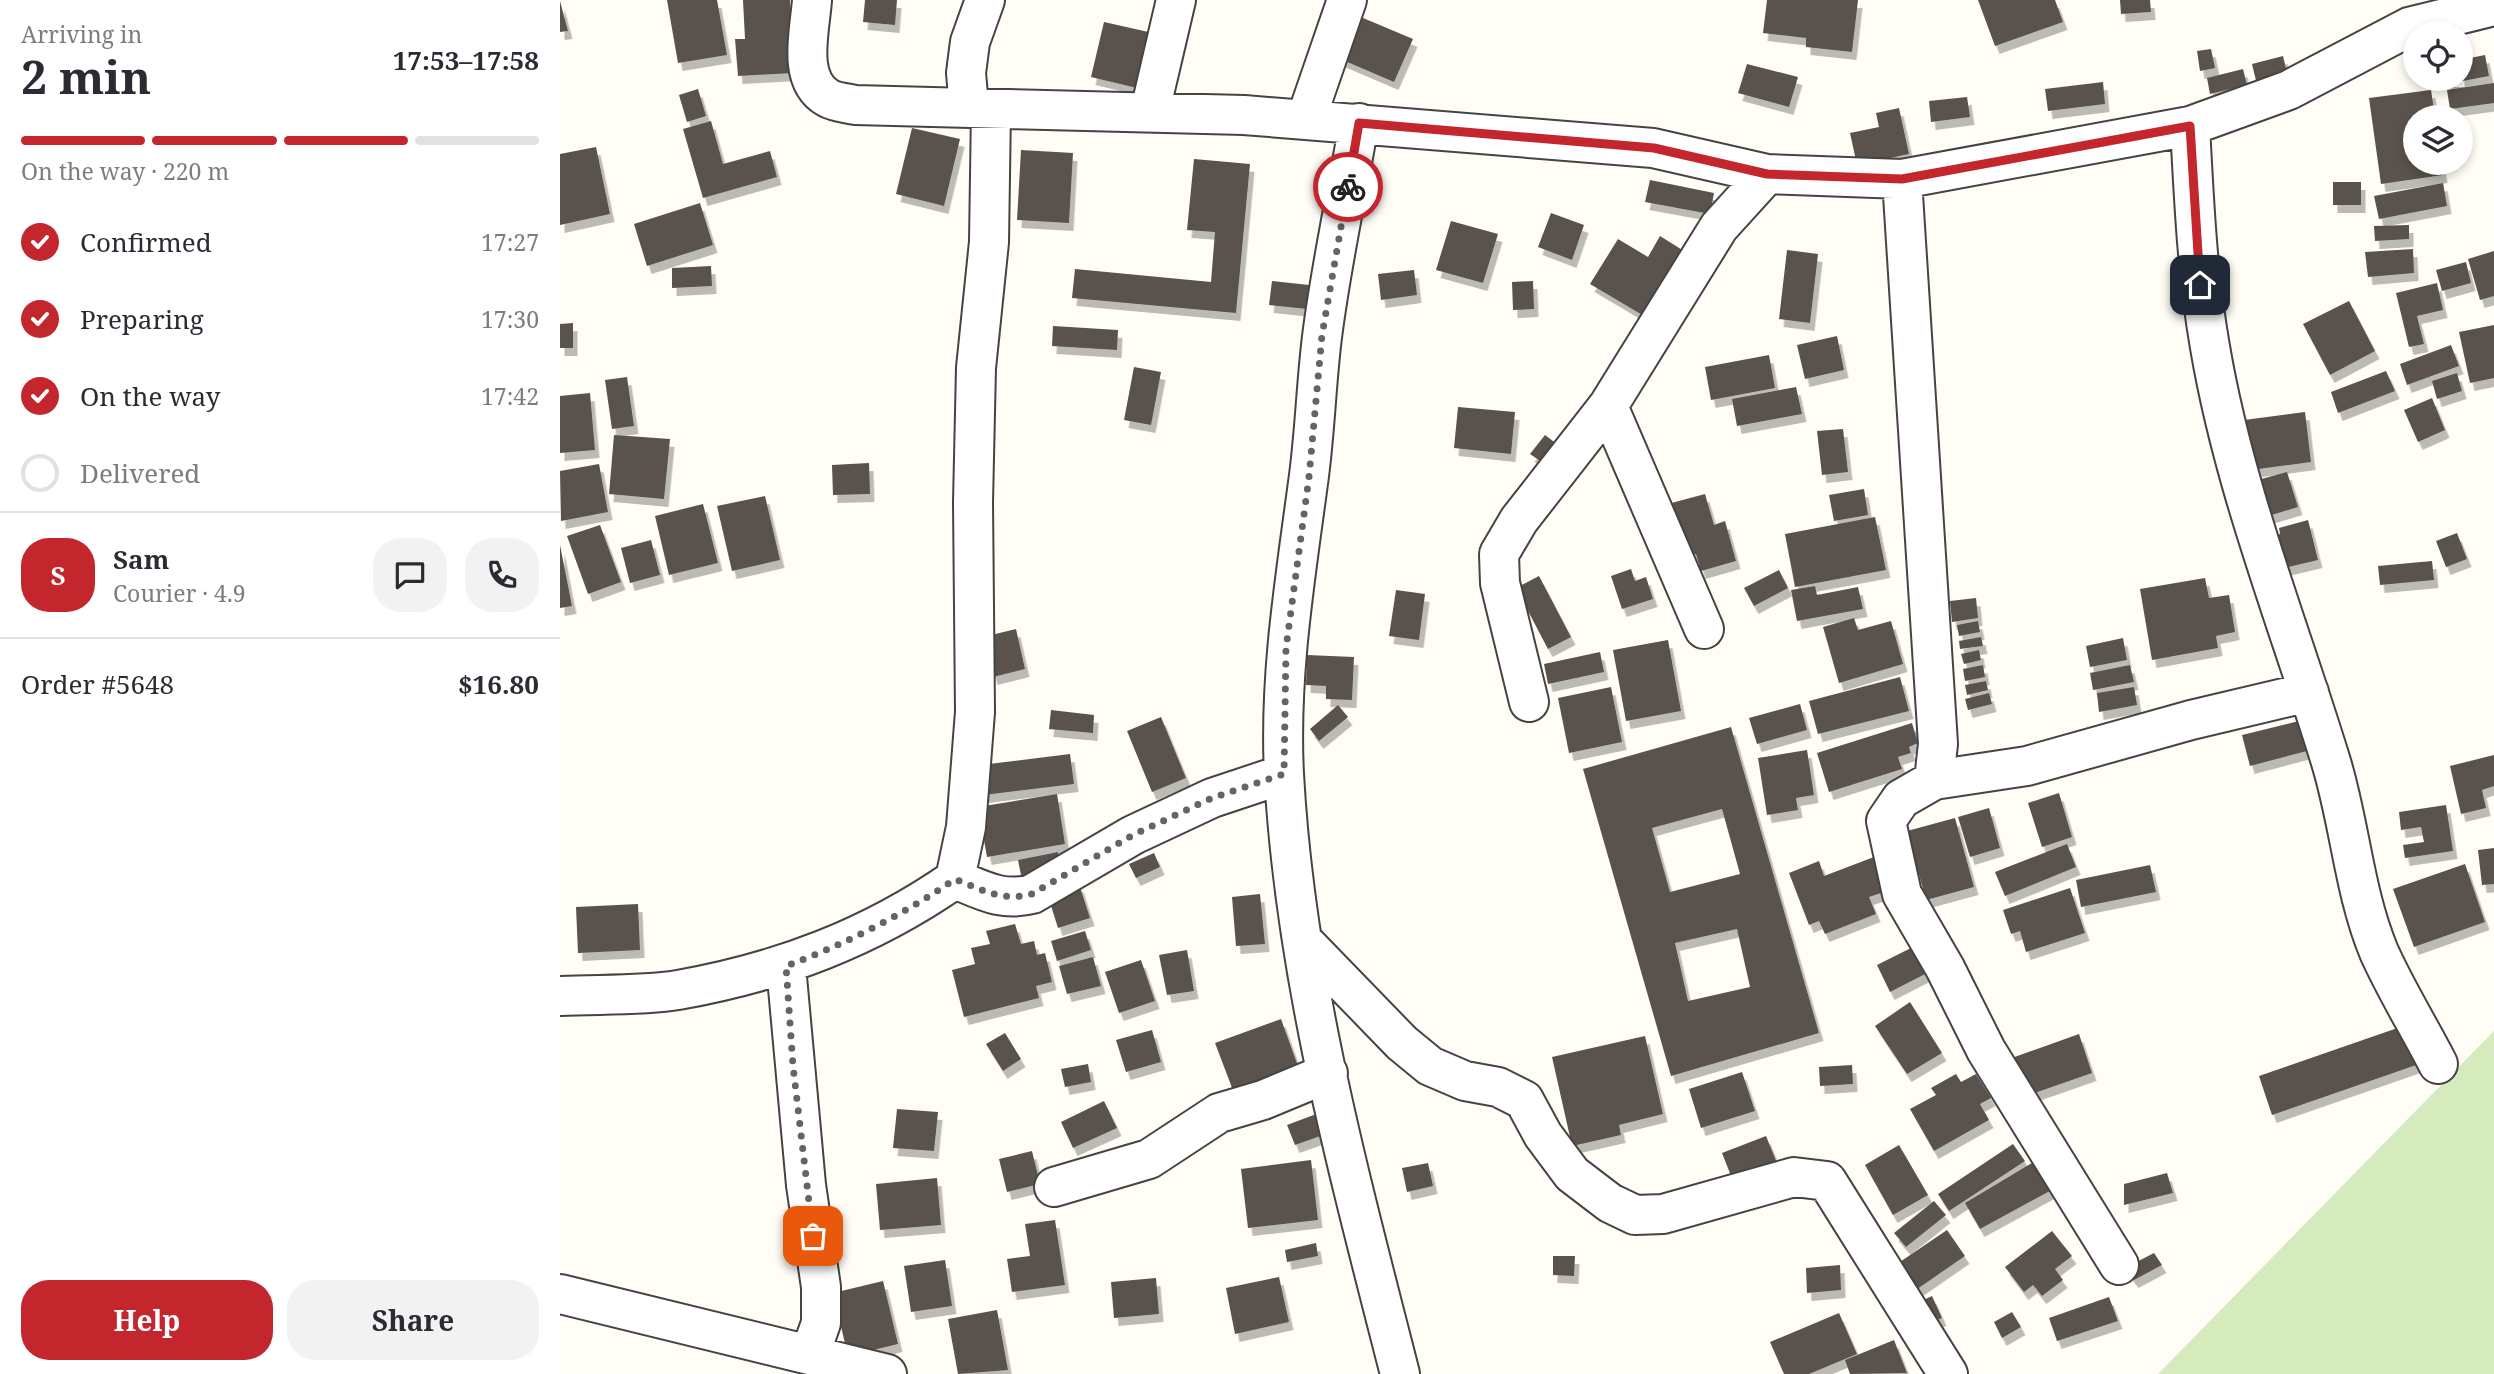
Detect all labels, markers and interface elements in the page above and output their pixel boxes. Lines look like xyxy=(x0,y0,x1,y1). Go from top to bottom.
text: Arriving in xyxy=(21,18,142,50)
map controls xyxy=(2403,21,2473,175)
button: locate xyxy=(2403,21,2473,91)
text: 17:53–17:58 xyxy=(393,42,539,78)
text: 2 min xyxy=(21,45,151,107)
button: layers xyxy=(2403,105,2473,175)
courier xyxy=(1313,152,1383,222)
text: On the way · 220 m xyxy=(21,155,229,187)
icon: bike xyxy=(1329,168,1367,206)
icon: check xyxy=(21,223,59,261)
text: Confirmed xyxy=(80,224,212,260)
text: 17:27 xyxy=(481,226,539,258)
pin xyxy=(2170,255,2230,315)
icon: home xyxy=(2181,266,2219,304)
icon: check xyxy=(21,300,59,338)
text: Preparing xyxy=(80,301,204,337)
text: 17:30 xyxy=(481,303,539,335)
icon: check xyxy=(21,377,59,415)
text: On the way xyxy=(80,378,220,414)
text: 17:42 xyxy=(481,380,539,412)
text: Delivered xyxy=(80,455,200,491)
button: chat xyxy=(373,538,447,612)
button: phone xyxy=(465,538,539,612)
text: Sam xyxy=(113,541,169,577)
text: S xyxy=(50,557,66,593)
text: Courier · 4.9 xyxy=(113,577,246,609)
text: Order #5648 xyxy=(21,666,174,702)
text: $16.80 xyxy=(458,666,539,702)
pin xyxy=(783,1206,843,1266)
icon: bag xyxy=(794,1217,832,1255)
button: Help xyxy=(21,1280,273,1360)
button: Share xyxy=(287,1280,539,1360)

